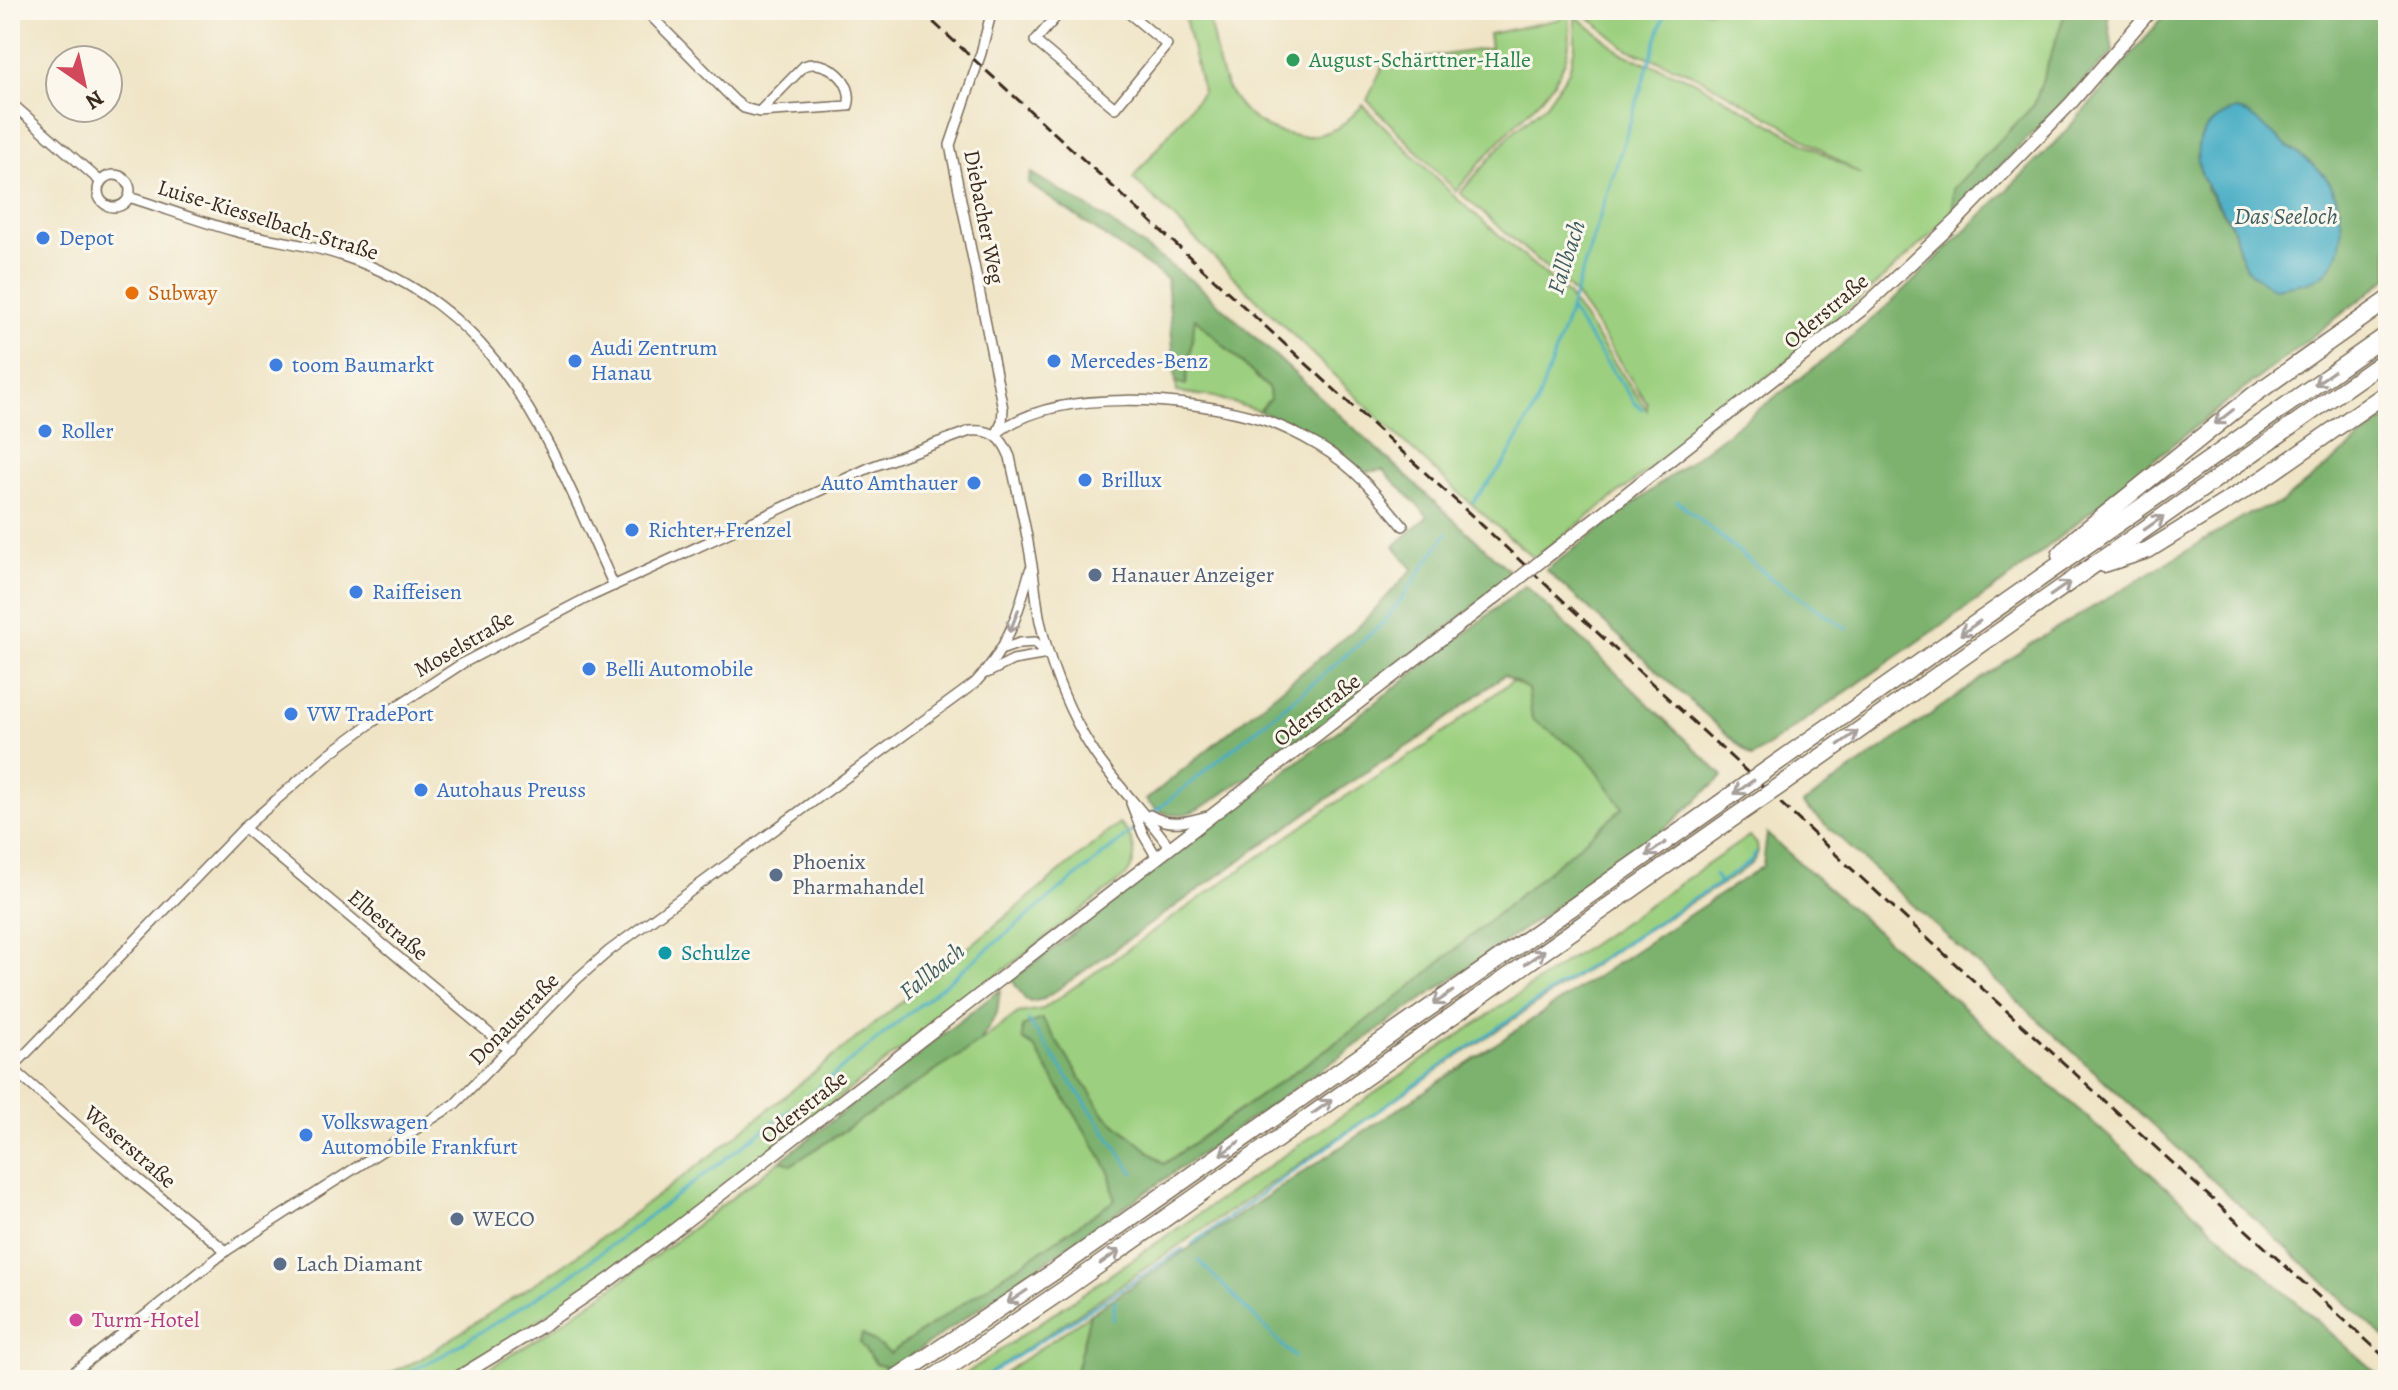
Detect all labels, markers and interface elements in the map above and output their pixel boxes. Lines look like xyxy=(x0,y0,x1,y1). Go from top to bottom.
north arrow xyxy=(44,44,124,124)
place label: August-Schärttner-Halle xyxy=(1308,45,1531,75)
marker: August-Schärttner-Halle xyxy=(1284,51,1302,69)
text: N xyxy=(80,83,110,117)
street label: Diebacher Weg xyxy=(956,147,1012,287)
street label: Luise-Kiesselbach-Straße xyxy=(154,172,382,268)
water label: Das Seeloch xyxy=(2234,200,2338,232)
water label: Fallbach xyxy=(1539,216,1593,298)
place label: Depot xyxy=(59,223,114,253)
marker: Depot xyxy=(34,229,52,247)
street label: Oderstraße xyxy=(1777,266,1875,356)
place label: Subway xyxy=(148,278,217,308)
marker: Subway xyxy=(123,284,141,302)
place label: Audi Zentrum Hanau xyxy=(590,333,718,388)
place label: Mercedes-Benz xyxy=(1070,346,1208,376)
place label: toom Baumarkt xyxy=(292,350,434,380)
marker: Audi Zentrum Hanau xyxy=(566,352,584,370)
marker: Mercedes-Benz xyxy=(1045,352,1063,370)
marker: toom Baumarkt xyxy=(267,356,285,374)
one-way arrow xyxy=(2314,370,2336,386)
one-way arrow xyxy=(2214,409,2236,426)
place label: Roller xyxy=(61,416,114,446)
marker: Roller xyxy=(36,422,54,440)
place label: Brillux xyxy=(1101,465,1162,495)
place label: Auto Amthauer xyxy=(820,468,958,498)
marker: Brillux xyxy=(1076,471,1094,489)
marker: Auto Amthauer xyxy=(965,474,983,492)
place label: Richter+Frenzel xyxy=(648,515,791,545)
one-way arrow xyxy=(2143,515,2165,531)
marker: Richter+Frenzel xyxy=(623,521,641,539)
place label: Hanauer Anzeiger xyxy=(1111,560,1274,590)
marker: Hanauer Anzeiger xyxy=(1086,566,1104,584)
place label: Raiffeisen xyxy=(372,577,462,607)
one-way arrow xyxy=(2049,581,2071,597)
marker: Raiffeisen xyxy=(347,583,365,601)
street label: Moselstraße xyxy=(409,603,519,685)
one-way arrow xyxy=(1006,608,1020,633)
one-way arrow xyxy=(1960,620,1982,636)
place label: Belli Automobile xyxy=(605,654,753,684)
marker: Belli Automobile xyxy=(580,660,598,678)
street label: Oderstraße xyxy=(1267,667,1367,753)
place label: VW TradePort xyxy=(306,699,434,729)
marker: VW TradePort xyxy=(282,705,300,723)
one-way arrow xyxy=(1836,730,1858,746)
place label: Autohaus Preuss xyxy=(436,775,586,805)
one-way arrow xyxy=(1733,779,1755,795)
marker: Autohaus Preuss xyxy=(412,781,430,799)
one-way arrow xyxy=(1645,841,1667,857)
place label: Phoenix Pharmahandel xyxy=(792,847,924,902)
marker: Phoenix Pharmahandel xyxy=(767,866,785,884)
street label: Elbestraße xyxy=(341,882,435,968)
water label: Fallbach xyxy=(892,935,972,1007)
place label: Schulze xyxy=(681,938,751,968)
marker: Schulze xyxy=(656,944,674,962)
one-way arrow xyxy=(1523,949,1545,965)
street label: Donaustraße xyxy=(462,966,566,1072)
one-way arrow xyxy=(1432,990,1454,1006)
street label: Oderstraße xyxy=(754,1064,854,1150)
street label: Weserstraße xyxy=(77,1098,183,1195)
one-way arrow xyxy=(1311,1099,1333,1115)
place label: Volkswagen Automobile Frankfurt xyxy=(321,1107,518,1162)
marker: Volkswagen Automobile Frankfurt xyxy=(297,1126,315,1144)
one-way arrow xyxy=(1220,1140,1242,1156)
place label: WECO xyxy=(472,1204,535,1234)
marker: WECO xyxy=(448,1210,466,1228)
place label: Lach Diamant xyxy=(296,1249,423,1279)
one-way arrow xyxy=(1098,1249,1120,1265)
marker: Lach Diamant xyxy=(271,1255,289,1273)
one-way arrow xyxy=(1007,1289,1029,1305)
place label: Turm-Hotel xyxy=(92,1305,199,1335)
marker: Turm-Hotel xyxy=(67,1311,85,1329)

